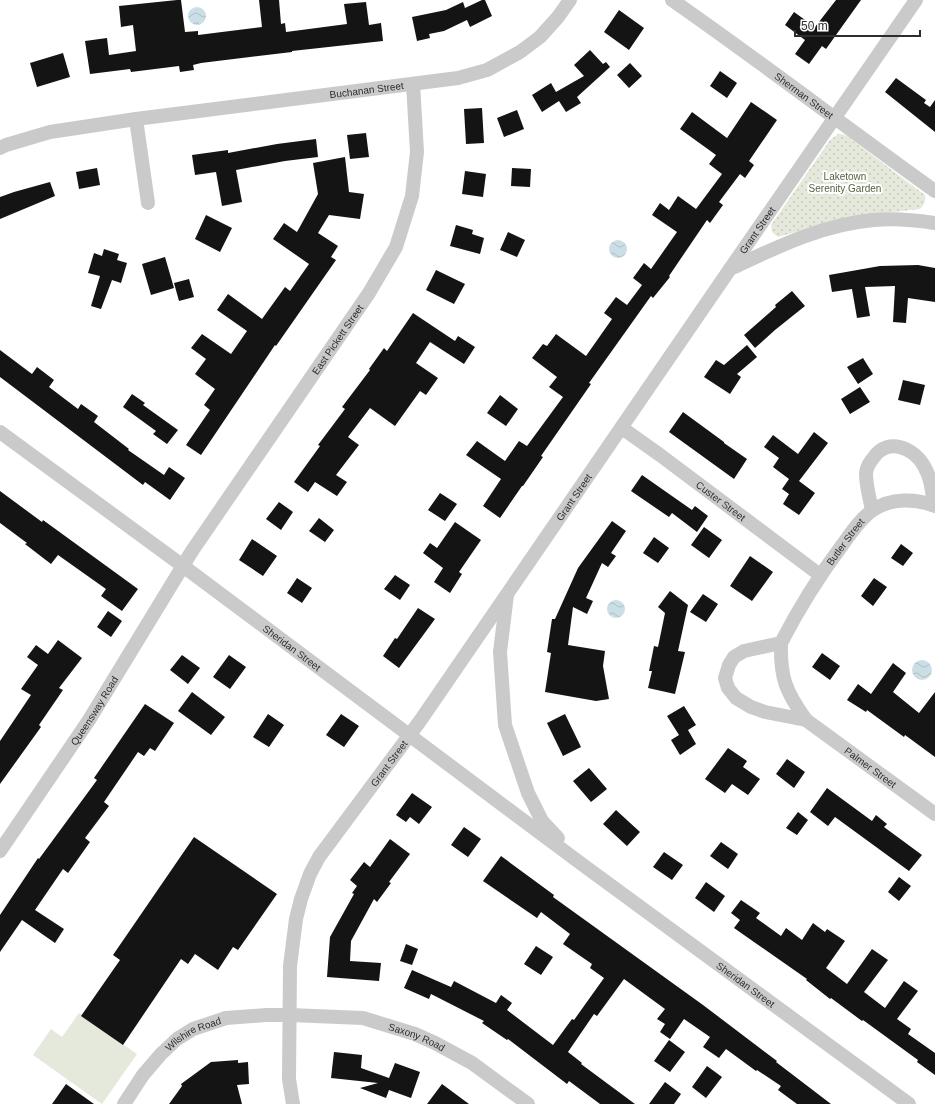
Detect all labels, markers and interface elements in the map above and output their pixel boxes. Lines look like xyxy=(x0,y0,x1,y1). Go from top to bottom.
scale bar xyxy=(795,12,920,38)
text: 50 m xyxy=(801,19,828,33)
street label: Sherman Street xyxy=(772,71,836,121)
street label: Buchanan Street xyxy=(329,80,405,100)
park label: Laketown Serenity Garden xyxy=(809,171,881,194)
street label: Grant Street xyxy=(737,205,778,256)
street label: East Pickett Street xyxy=(310,302,366,377)
street label: Grant Street xyxy=(554,472,594,523)
street label: Custer Street xyxy=(694,479,748,523)
street label: Butler Street xyxy=(824,516,867,568)
street label: Sheridan Street xyxy=(261,623,323,673)
street label: Queensway Road xyxy=(68,674,120,747)
street label: Grant Street xyxy=(368,738,410,789)
street label: Palmer Street xyxy=(842,745,899,790)
street label: Sheridan Street xyxy=(714,960,777,1010)
street label: Wilshire Road xyxy=(163,1015,222,1053)
street label: Saxony Road xyxy=(387,1021,447,1053)

